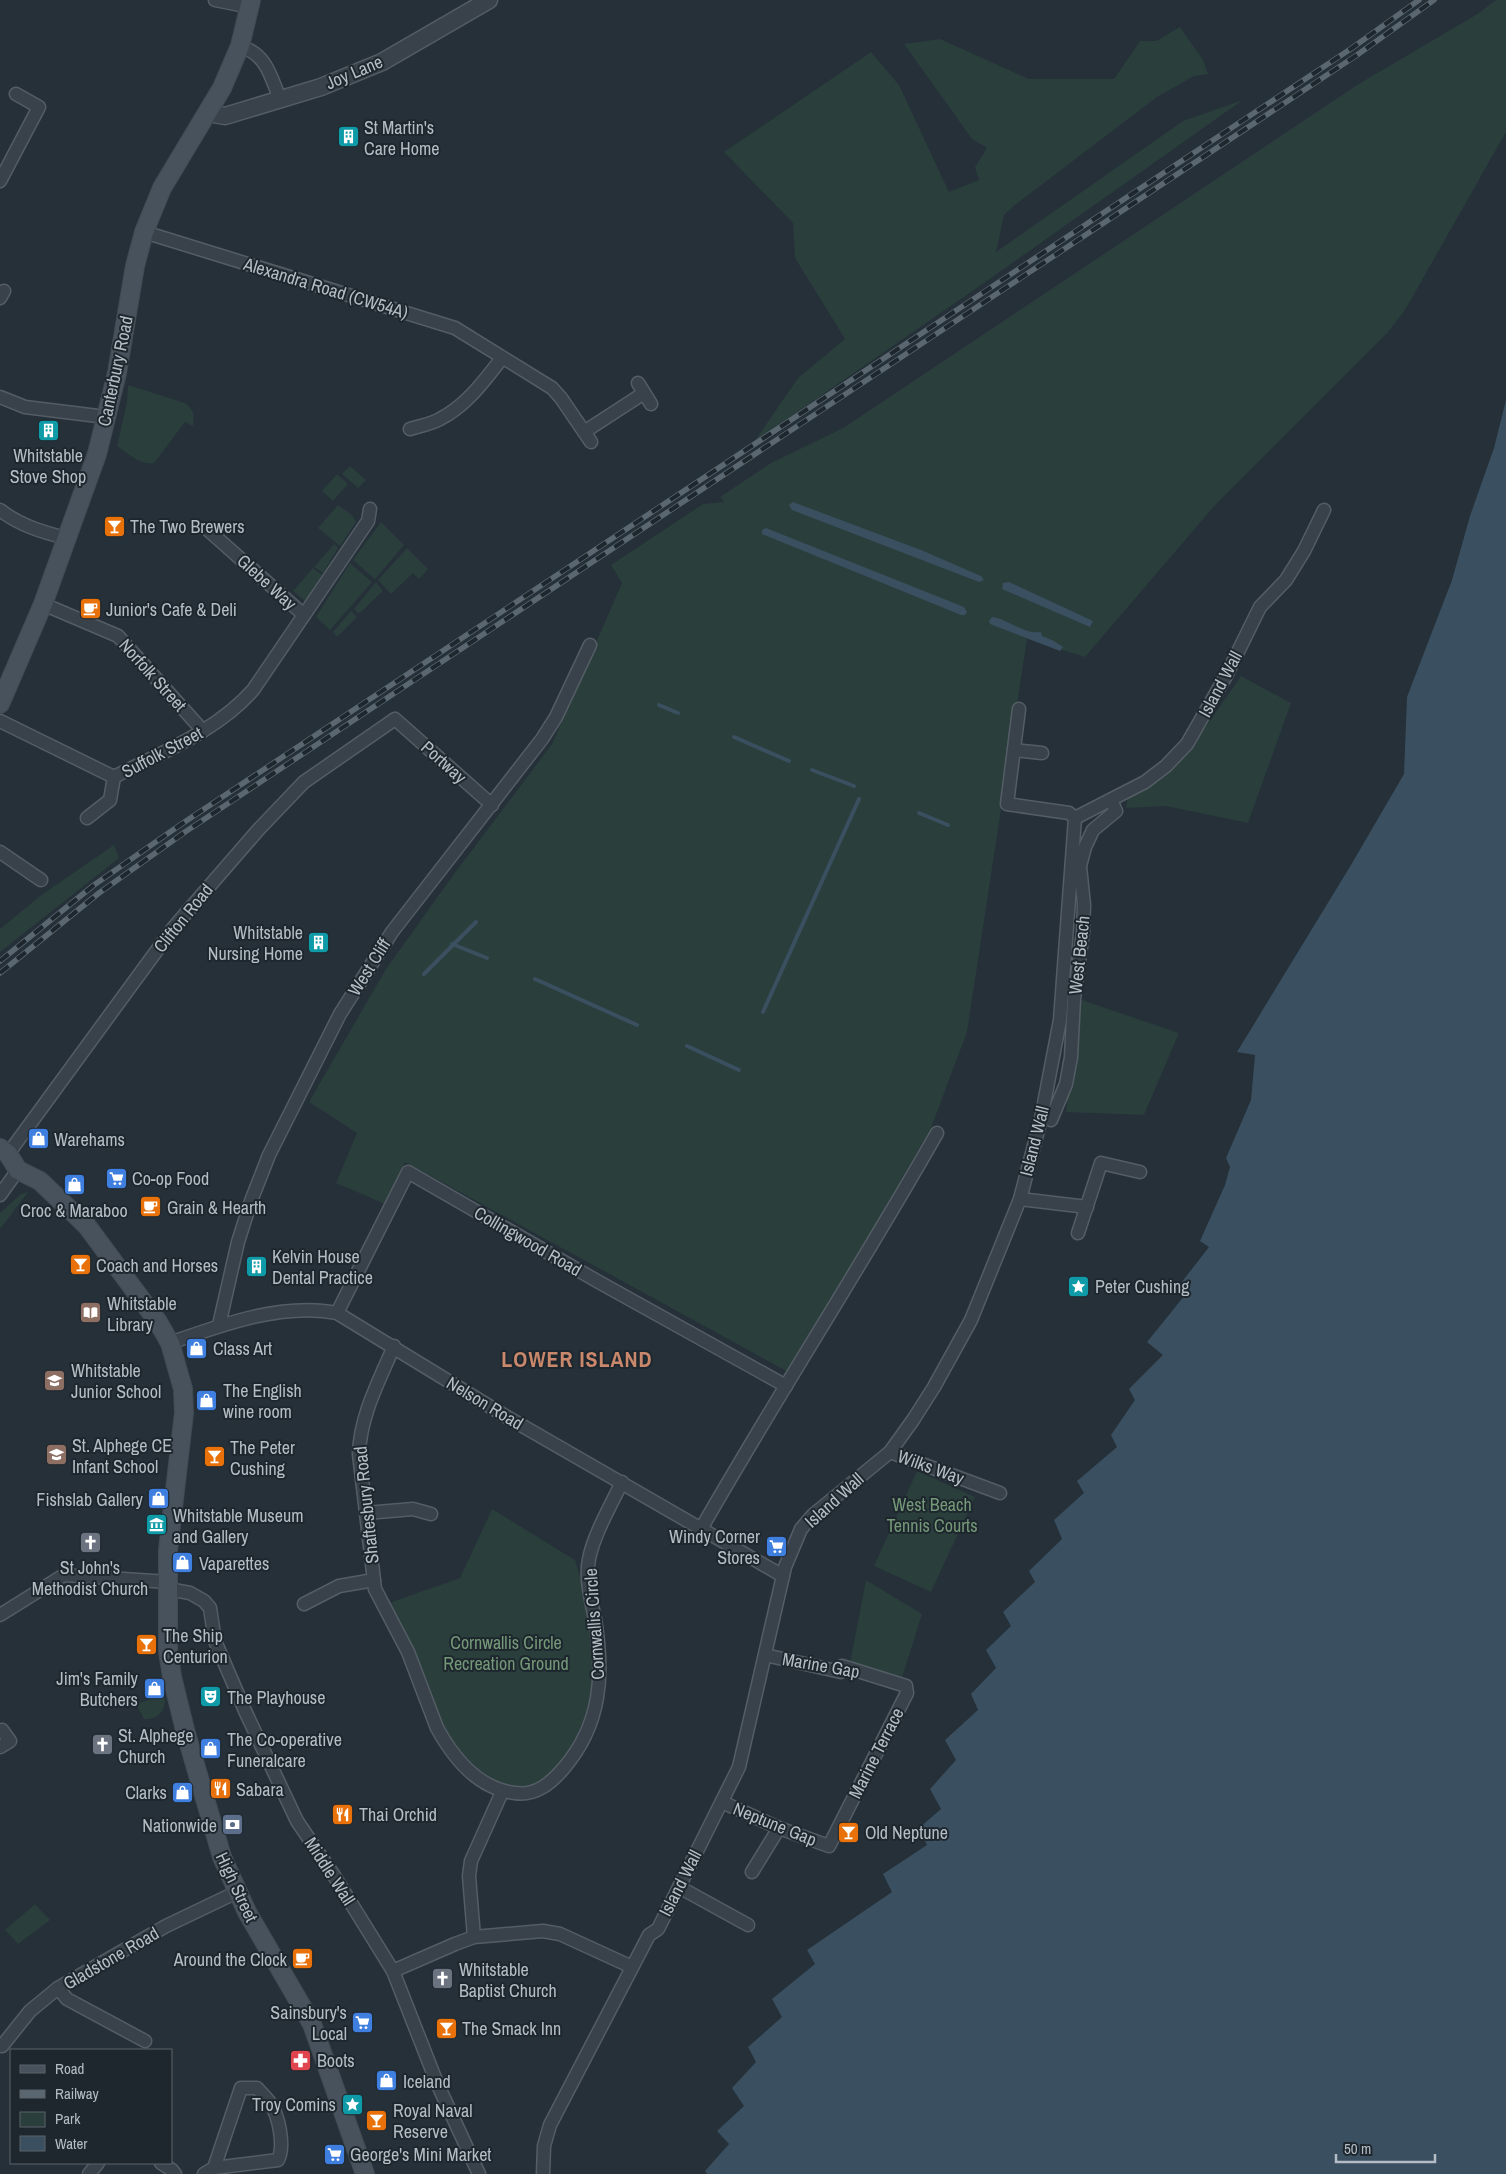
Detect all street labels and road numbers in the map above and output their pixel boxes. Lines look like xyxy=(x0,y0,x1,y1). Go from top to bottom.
street label: Joy Lane xyxy=(322,49,386,95)
street label: Alexandra Road (CW54A) xyxy=(240,251,411,325)
street label: Canterbury Road xyxy=(91,313,139,429)
street label: Glebe Way xyxy=(232,548,303,616)
street label: Norfolk Street xyxy=(114,633,192,717)
street label: Island Wall xyxy=(1192,647,1248,721)
street label: Suffolk Street xyxy=(117,720,207,784)
street label: Portway xyxy=(416,735,473,790)
street label: Clifton Road xyxy=(147,878,219,958)
street label: West Beach xyxy=(1062,914,1096,996)
street label: West Cliff xyxy=(342,933,396,1001)
street label: Island Wall xyxy=(1013,1103,1055,1179)
street label: Collingwood Road xyxy=(470,1200,586,1282)
street label: Nelson Road xyxy=(442,1370,528,1436)
street label: Wilks Way xyxy=(894,1443,968,1491)
street label: Shaftesbury Road xyxy=(347,1445,385,1565)
street label: Island Wall xyxy=(799,1467,869,1533)
street label: Cornwallis Circle xyxy=(578,1567,610,1681)
street label: Marine Gap xyxy=(780,1646,862,1684)
street label: Marine Terrace xyxy=(842,1703,910,1803)
street label: Neptune Gap xyxy=(730,1796,820,1852)
street label: Middle Wall xyxy=(299,1832,361,1910)
street label: Island Wall xyxy=(653,1845,707,1921)
street label: High Street xyxy=(210,1848,264,1926)
street label: Gladstone Road xyxy=(59,1921,163,1995)

